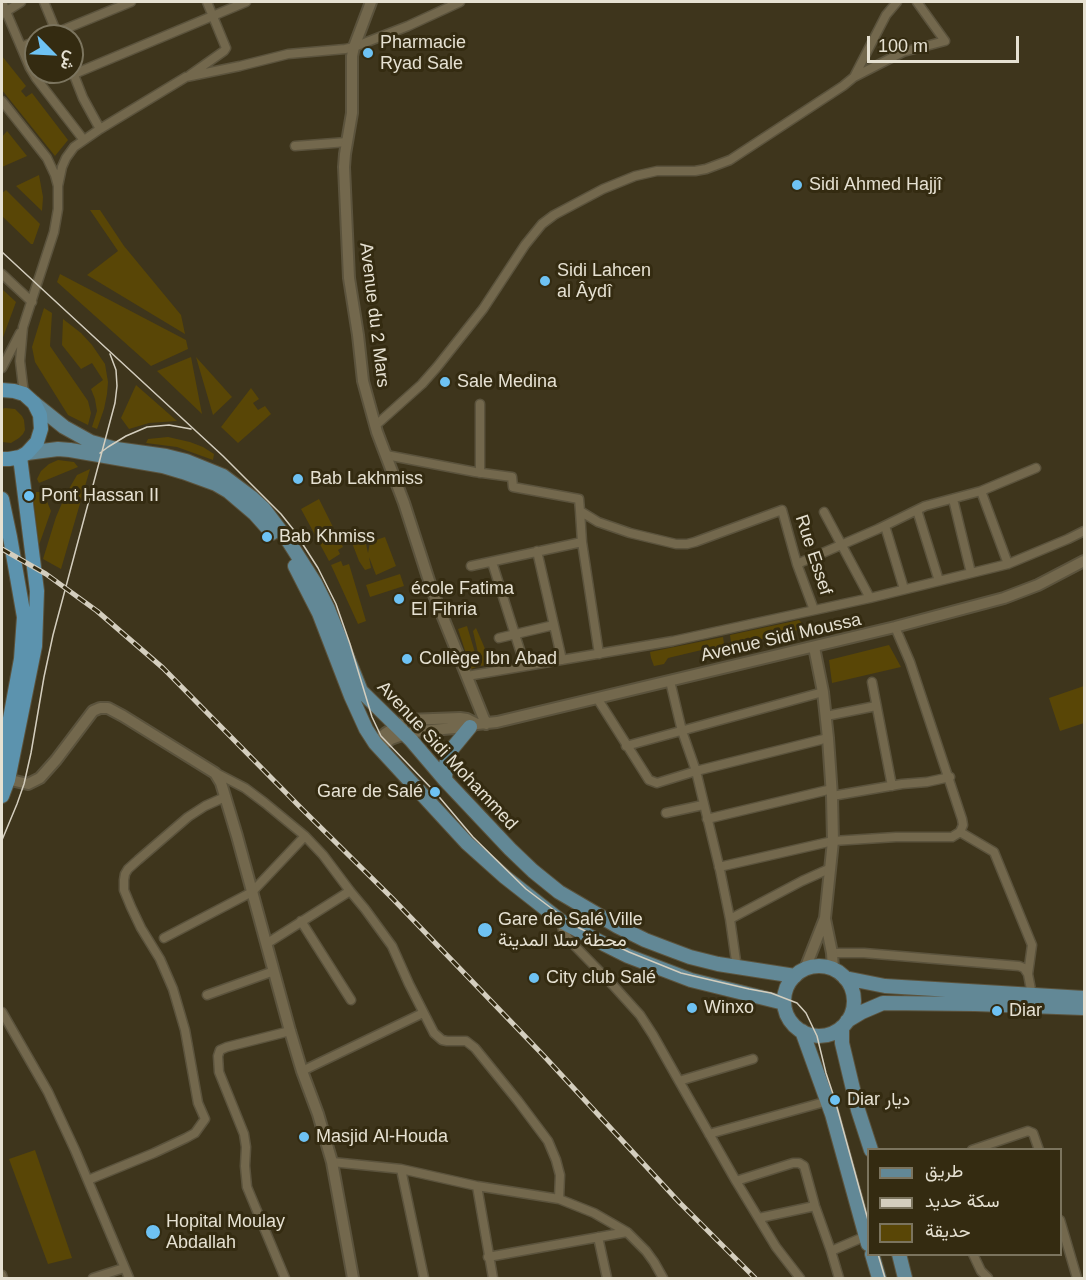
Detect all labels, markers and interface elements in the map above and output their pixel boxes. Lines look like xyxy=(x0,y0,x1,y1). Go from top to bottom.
north arrow xyxy=(24,24,84,84)
scale bar xyxy=(870,24,1022,62)
place label: Pharmacie Ryad Sale xyxy=(380,32,466,74)
text: 100 m xyxy=(878,36,928,56)
marker: Pharmacie Ryad Sale xyxy=(361,46,375,60)
text: ش xyxy=(57,48,81,73)
place label: Sidi Ahmed Hajjî xyxy=(809,174,942,196)
marker: Sidi Ahmed Hajjî xyxy=(790,178,804,192)
street label: Avenue du 2 Mars xyxy=(354,241,394,389)
place label: Sidi Lahcen al Âydî xyxy=(557,260,651,302)
marker: Sidi Lahcen al Âydî xyxy=(538,274,552,288)
place label: Sale Medina xyxy=(457,371,557,393)
marker: Sale Medina xyxy=(438,375,452,389)
place label: Bab Lakhmiss xyxy=(310,468,423,490)
marker: Bab Lakhmiss xyxy=(291,472,305,486)
place label: Pont Hassan II xyxy=(41,485,159,507)
marker: Pont Hassan II xyxy=(22,489,36,503)
street label: Rue Essef xyxy=(790,512,836,598)
place label: Bab Khmiss xyxy=(279,526,375,548)
marker: Bab Khmiss xyxy=(260,530,274,544)
place label: école Fatima El Fihria xyxy=(411,578,514,620)
marker: école Fatima El Fihria xyxy=(392,592,406,606)
street label: Avenue Sidi Moussa xyxy=(699,609,863,667)
place label: Collège Ibn Abad xyxy=(419,648,557,670)
marker: Collège Ibn Abad xyxy=(400,652,414,666)
street label: Avenue Sidi Mohammed xyxy=(372,677,522,835)
place label: Gare de Salé xyxy=(317,781,423,803)
marker: Gare de Salé xyxy=(428,785,442,799)
place label: Gare de Salé Ville محطة سلا المدينة xyxy=(498,909,643,952)
marker: Gare de Salé Ville محطة سلا المدينة xyxy=(476,921,494,939)
place label: City club Salé xyxy=(546,967,656,989)
marker: City club Salé xyxy=(527,971,541,985)
place label: Winxo xyxy=(704,997,754,1019)
place label: Diar xyxy=(1009,1000,1042,1022)
marker: Winxo xyxy=(685,1001,699,1015)
marker: Diar xyxy=(990,1004,1004,1018)
place label: Diar ديار xyxy=(847,1089,910,1111)
marker: Diar ديار xyxy=(828,1093,842,1107)
place label: Masjid Al-Houda xyxy=(316,1126,448,1148)
marker: Masjid Al-Houda xyxy=(297,1130,311,1144)
legend xyxy=(867,1148,1062,1256)
text: طريق xyxy=(925,1161,963,1181)
text: سكة حديد xyxy=(925,1191,1000,1211)
place label: Hopital Moulay Abdallah xyxy=(166,1211,285,1254)
text: حديقة xyxy=(925,1221,971,1241)
marker: Hopital Moulay Abdallah xyxy=(144,1223,162,1241)

